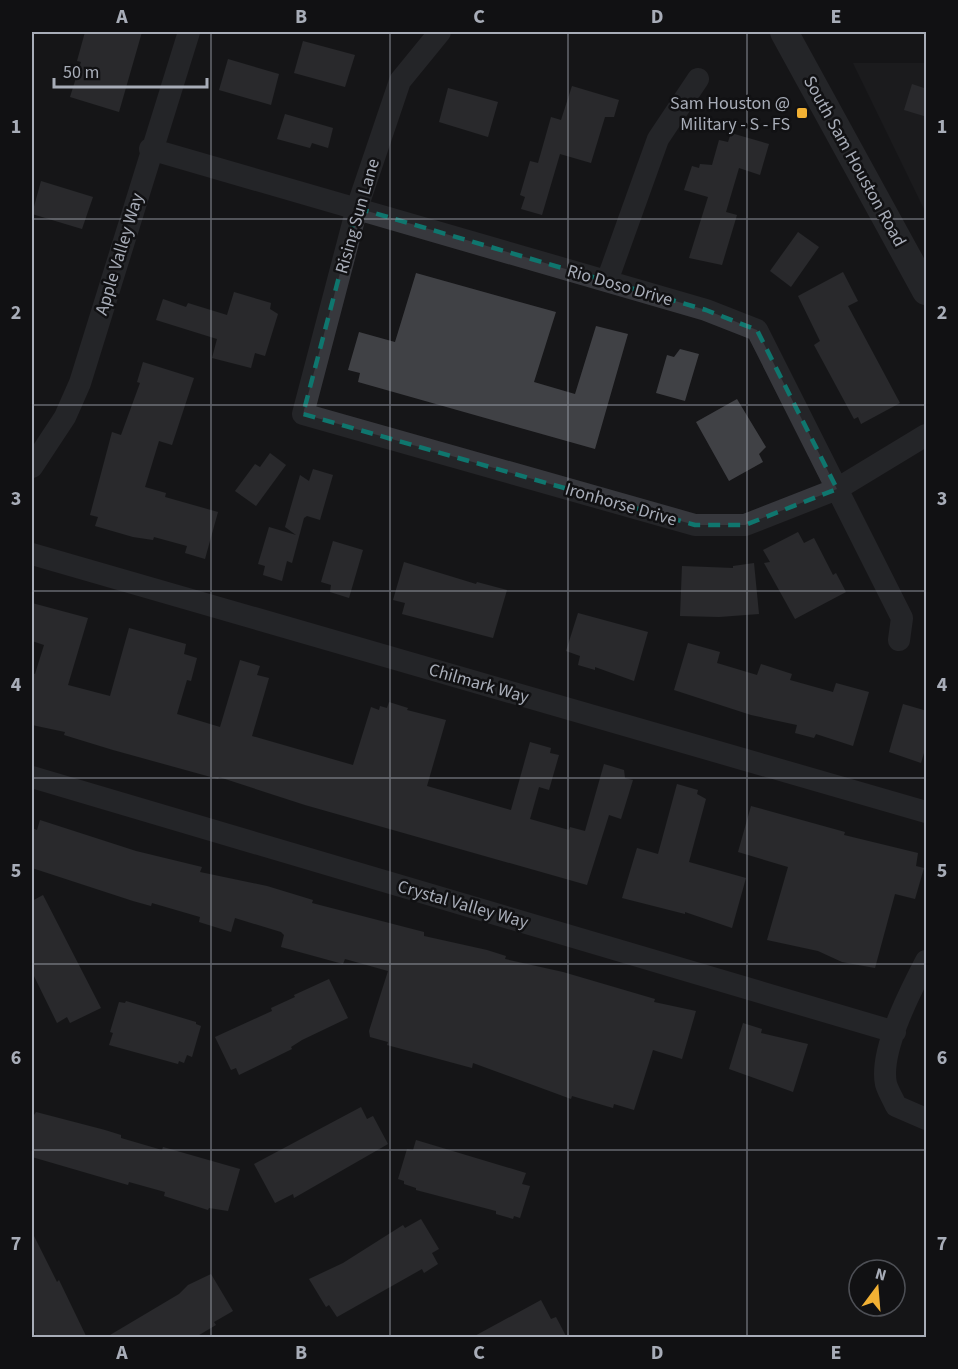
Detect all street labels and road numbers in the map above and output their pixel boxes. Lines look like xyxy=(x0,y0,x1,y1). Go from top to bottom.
street label: South Sam Houston Road xyxy=(797,71,912,251)
street label: Rising Sun Lane xyxy=(329,156,386,277)
street label: Apple Valley Way xyxy=(89,190,150,318)
street label: Rio Doso Drive xyxy=(564,258,676,312)
street label: Ironhorse Drive xyxy=(562,477,680,532)
street label: Chilmark Way xyxy=(426,657,532,710)
street label: Crystal Valley Way xyxy=(395,874,532,935)

